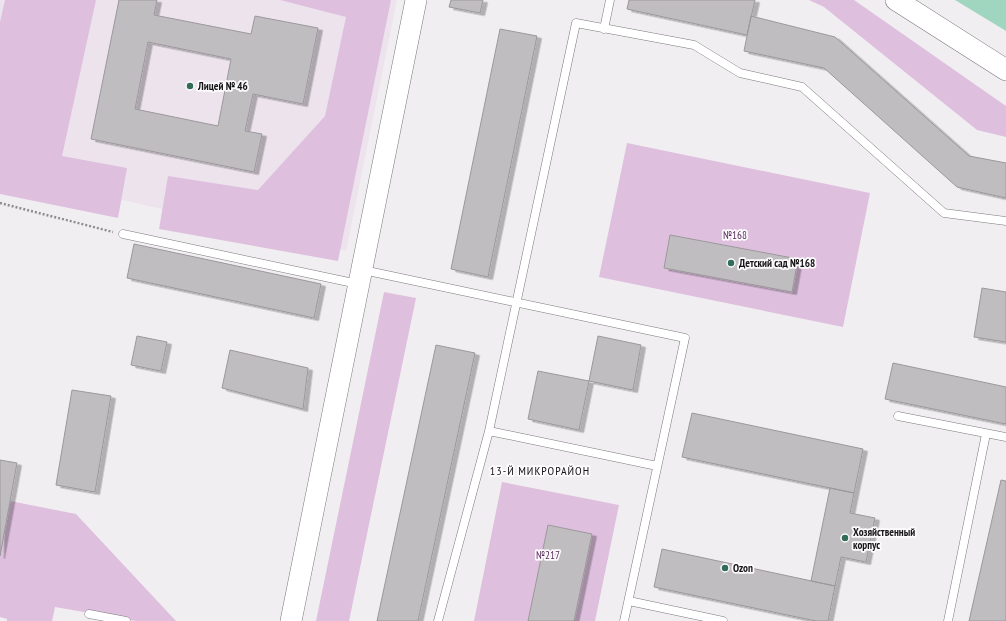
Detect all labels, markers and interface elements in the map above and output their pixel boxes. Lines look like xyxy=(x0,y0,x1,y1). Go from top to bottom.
place label: Лицей № 46 xyxy=(197,79,248,93)
marker: Лицей № 46 xyxy=(185,81,195,91)
park label: №168 xyxy=(723,228,747,242)
place label: Детский сад №168 xyxy=(739,256,815,270)
marker: Детский сад №168 xyxy=(726,258,736,268)
district label: 13-Й МИКРОРАЙОН xyxy=(490,463,590,478)
place label: Хозяйственный корпус xyxy=(853,525,915,552)
marker: Хозяйственный корпус xyxy=(840,533,850,543)
park label: №217 xyxy=(536,548,560,562)
place label: Ozon xyxy=(733,561,753,575)
marker: Ozon xyxy=(720,563,730,573)

